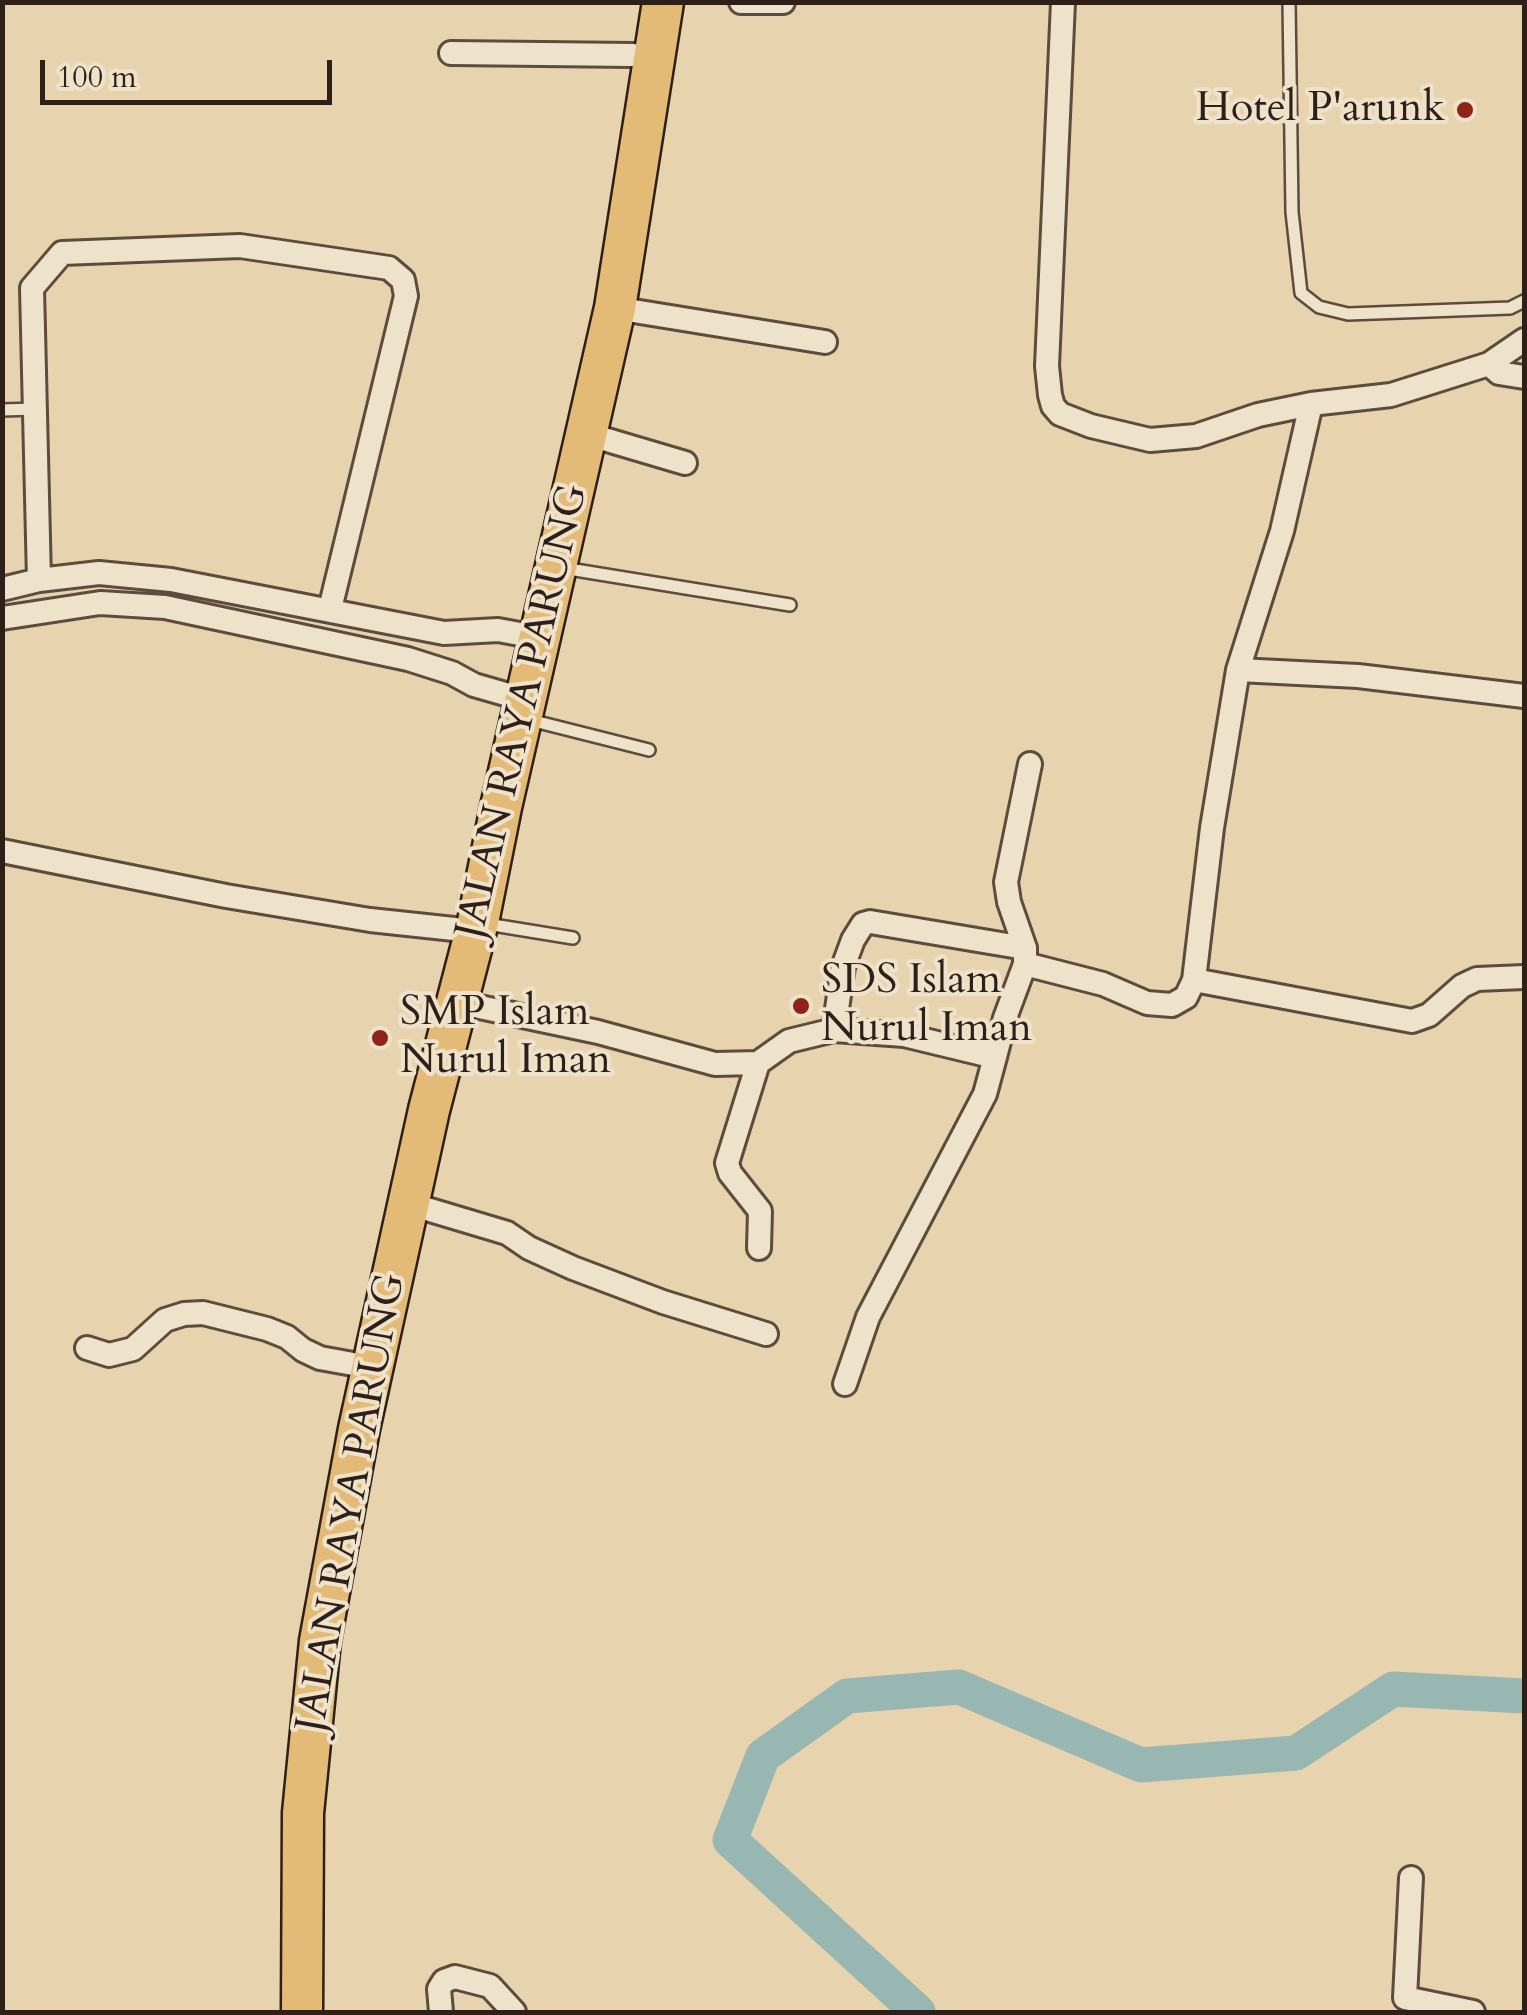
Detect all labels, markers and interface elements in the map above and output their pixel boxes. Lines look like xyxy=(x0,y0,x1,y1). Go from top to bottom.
scale bar xyxy=(45,40,338,102)
text: 100 m xyxy=(57,57,137,98)
place label: Hotel P'arunk xyxy=(1196,85,1445,135)
marker: Hotel P'arunk xyxy=(1454,99,1476,121)
street label: JALAN RAYA PARUNG xyxy=(447,480,601,944)
place label: SDS Islam Nurul Iman xyxy=(821,957,1032,1056)
place label: SMP Islam Nurul Iman xyxy=(400,989,611,1088)
marker: SDS Islam Nurul Iman xyxy=(790,995,812,1017)
marker: SMP Islam Nurul Iman xyxy=(369,1027,391,1049)
street label: JALAN RAYA PARUNG xyxy=(288,1270,418,1736)

